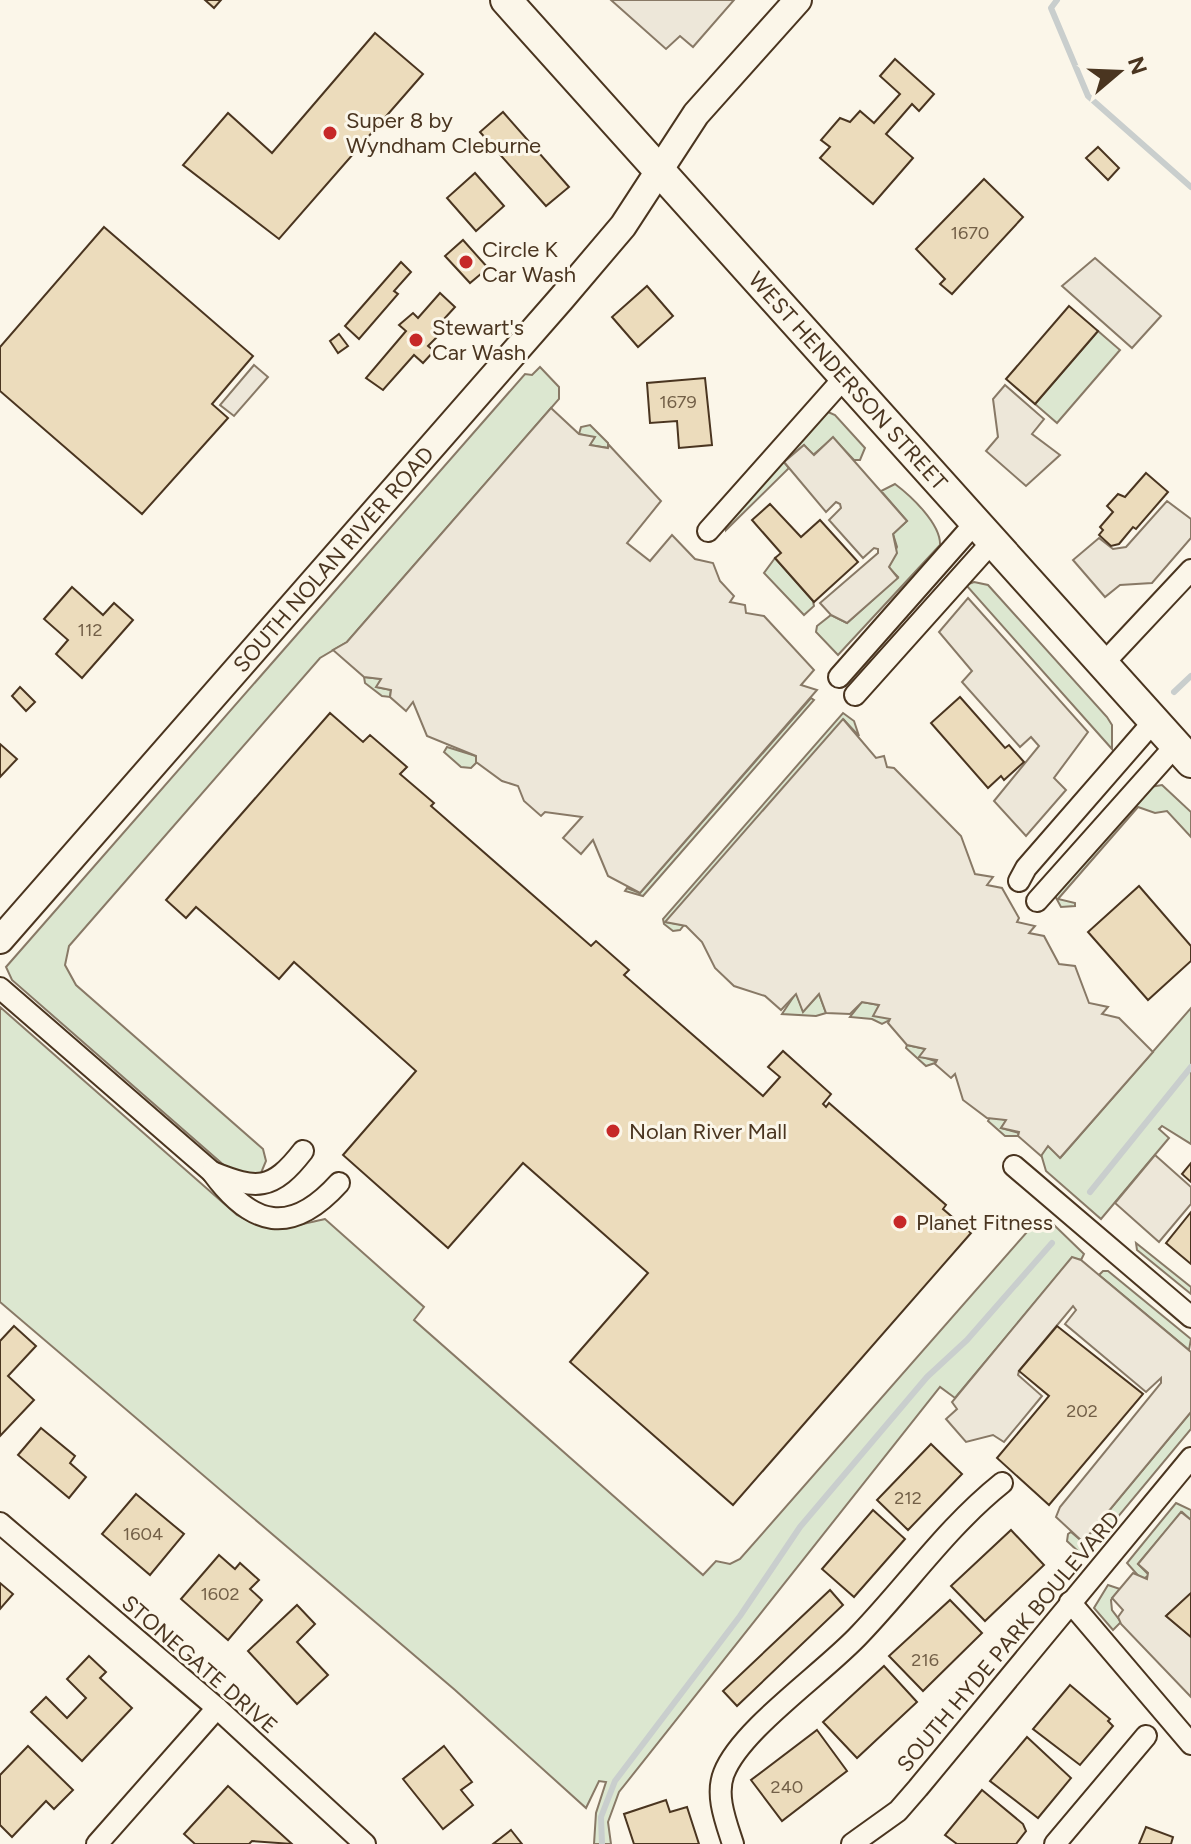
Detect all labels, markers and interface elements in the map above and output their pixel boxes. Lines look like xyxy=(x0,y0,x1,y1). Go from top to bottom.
north arrow xyxy=(1079,32,1159,112)
text: N xyxy=(1122,53,1153,78)
place label: Super 8 by Wyndham Cleburne xyxy=(346,107,541,159)
marker: Super 8 by Wyndham Cleburne xyxy=(321,124,339,142)
house number: 1670 xyxy=(951,222,989,244)
place label: Circle K Car Wash xyxy=(482,236,576,288)
marker: Circle K Car Wash xyxy=(457,253,475,271)
street label: WEST HENDERSON STREET xyxy=(743,266,953,496)
place label: Stewart's Car Wash xyxy=(432,314,526,366)
marker: Stewart's Car Wash xyxy=(407,331,425,349)
house number: 1679 xyxy=(659,391,697,413)
street label: SOUTH NOLAN RIVER ROAD xyxy=(228,441,440,678)
house number: 112 xyxy=(78,619,102,641)
place label: Nolan River Mall xyxy=(629,1118,787,1145)
marker: Nolan River Mall xyxy=(604,1122,622,1140)
place label: Planet Fitness xyxy=(916,1209,1053,1236)
marker: Planet Fitness xyxy=(891,1213,909,1231)
house number: 202 xyxy=(1066,1400,1098,1422)
house number: 212 xyxy=(894,1487,922,1509)
street label: SOUTH HYDE PARK BOULEVARD xyxy=(891,1505,1126,1777)
house number: 1604 xyxy=(123,1523,163,1545)
house number: 1602 xyxy=(200,1583,240,1605)
street label: STONEGATE DRIVE xyxy=(116,1589,283,1739)
house number: 216 xyxy=(911,1649,939,1671)
house number: 240 xyxy=(771,1776,803,1798)

